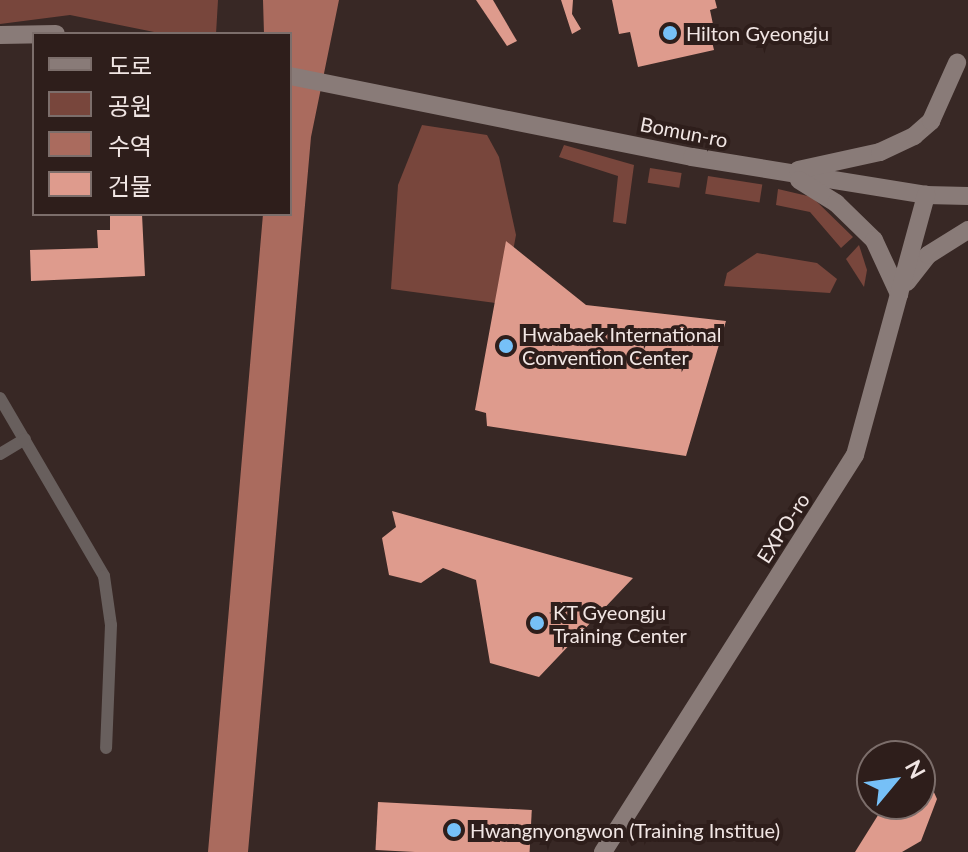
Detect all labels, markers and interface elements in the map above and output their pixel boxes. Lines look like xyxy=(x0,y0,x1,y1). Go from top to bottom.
place label: Hilton Gyeongju xyxy=(686,21,829,45)
marker: Hilton Gyeongju xyxy=(661,24,679,42)
legend xyxy=(32,32,292,216)
text: 도로 xyxy=(108,51,152,80)
text: 공원 xyxy=(108,91,152,120)
street label: Bomun-ro xyxy=(638,112,730,152)
text: 수역 xyxy=(108,131,152,160)
text: 건물 xyxy=(108,171,152,200)
place label: Hwabaek International Convention Center xyxy=(522,322,721,369)
marker: Hwabaek International Convention Center xyxy=(497,337,515,355)
street label: EXPO-ro xyxy=(752,489,814,567)
place label: KT Gyeongju Training Center xyxy=(553,600,687,647)
marker: KT Gyeongju Training Center xyxy=(528,614,546,632)
north arrow xyxy=(856,740,936,820)
text: N xyxy=(900,755,932,783)
place label: Hwangnyongwon (Training Institue) xyxy=(470,818,780,842)
marker: Hwangnyongwon (Training Institue) xyxy=(445,821,463,839)

